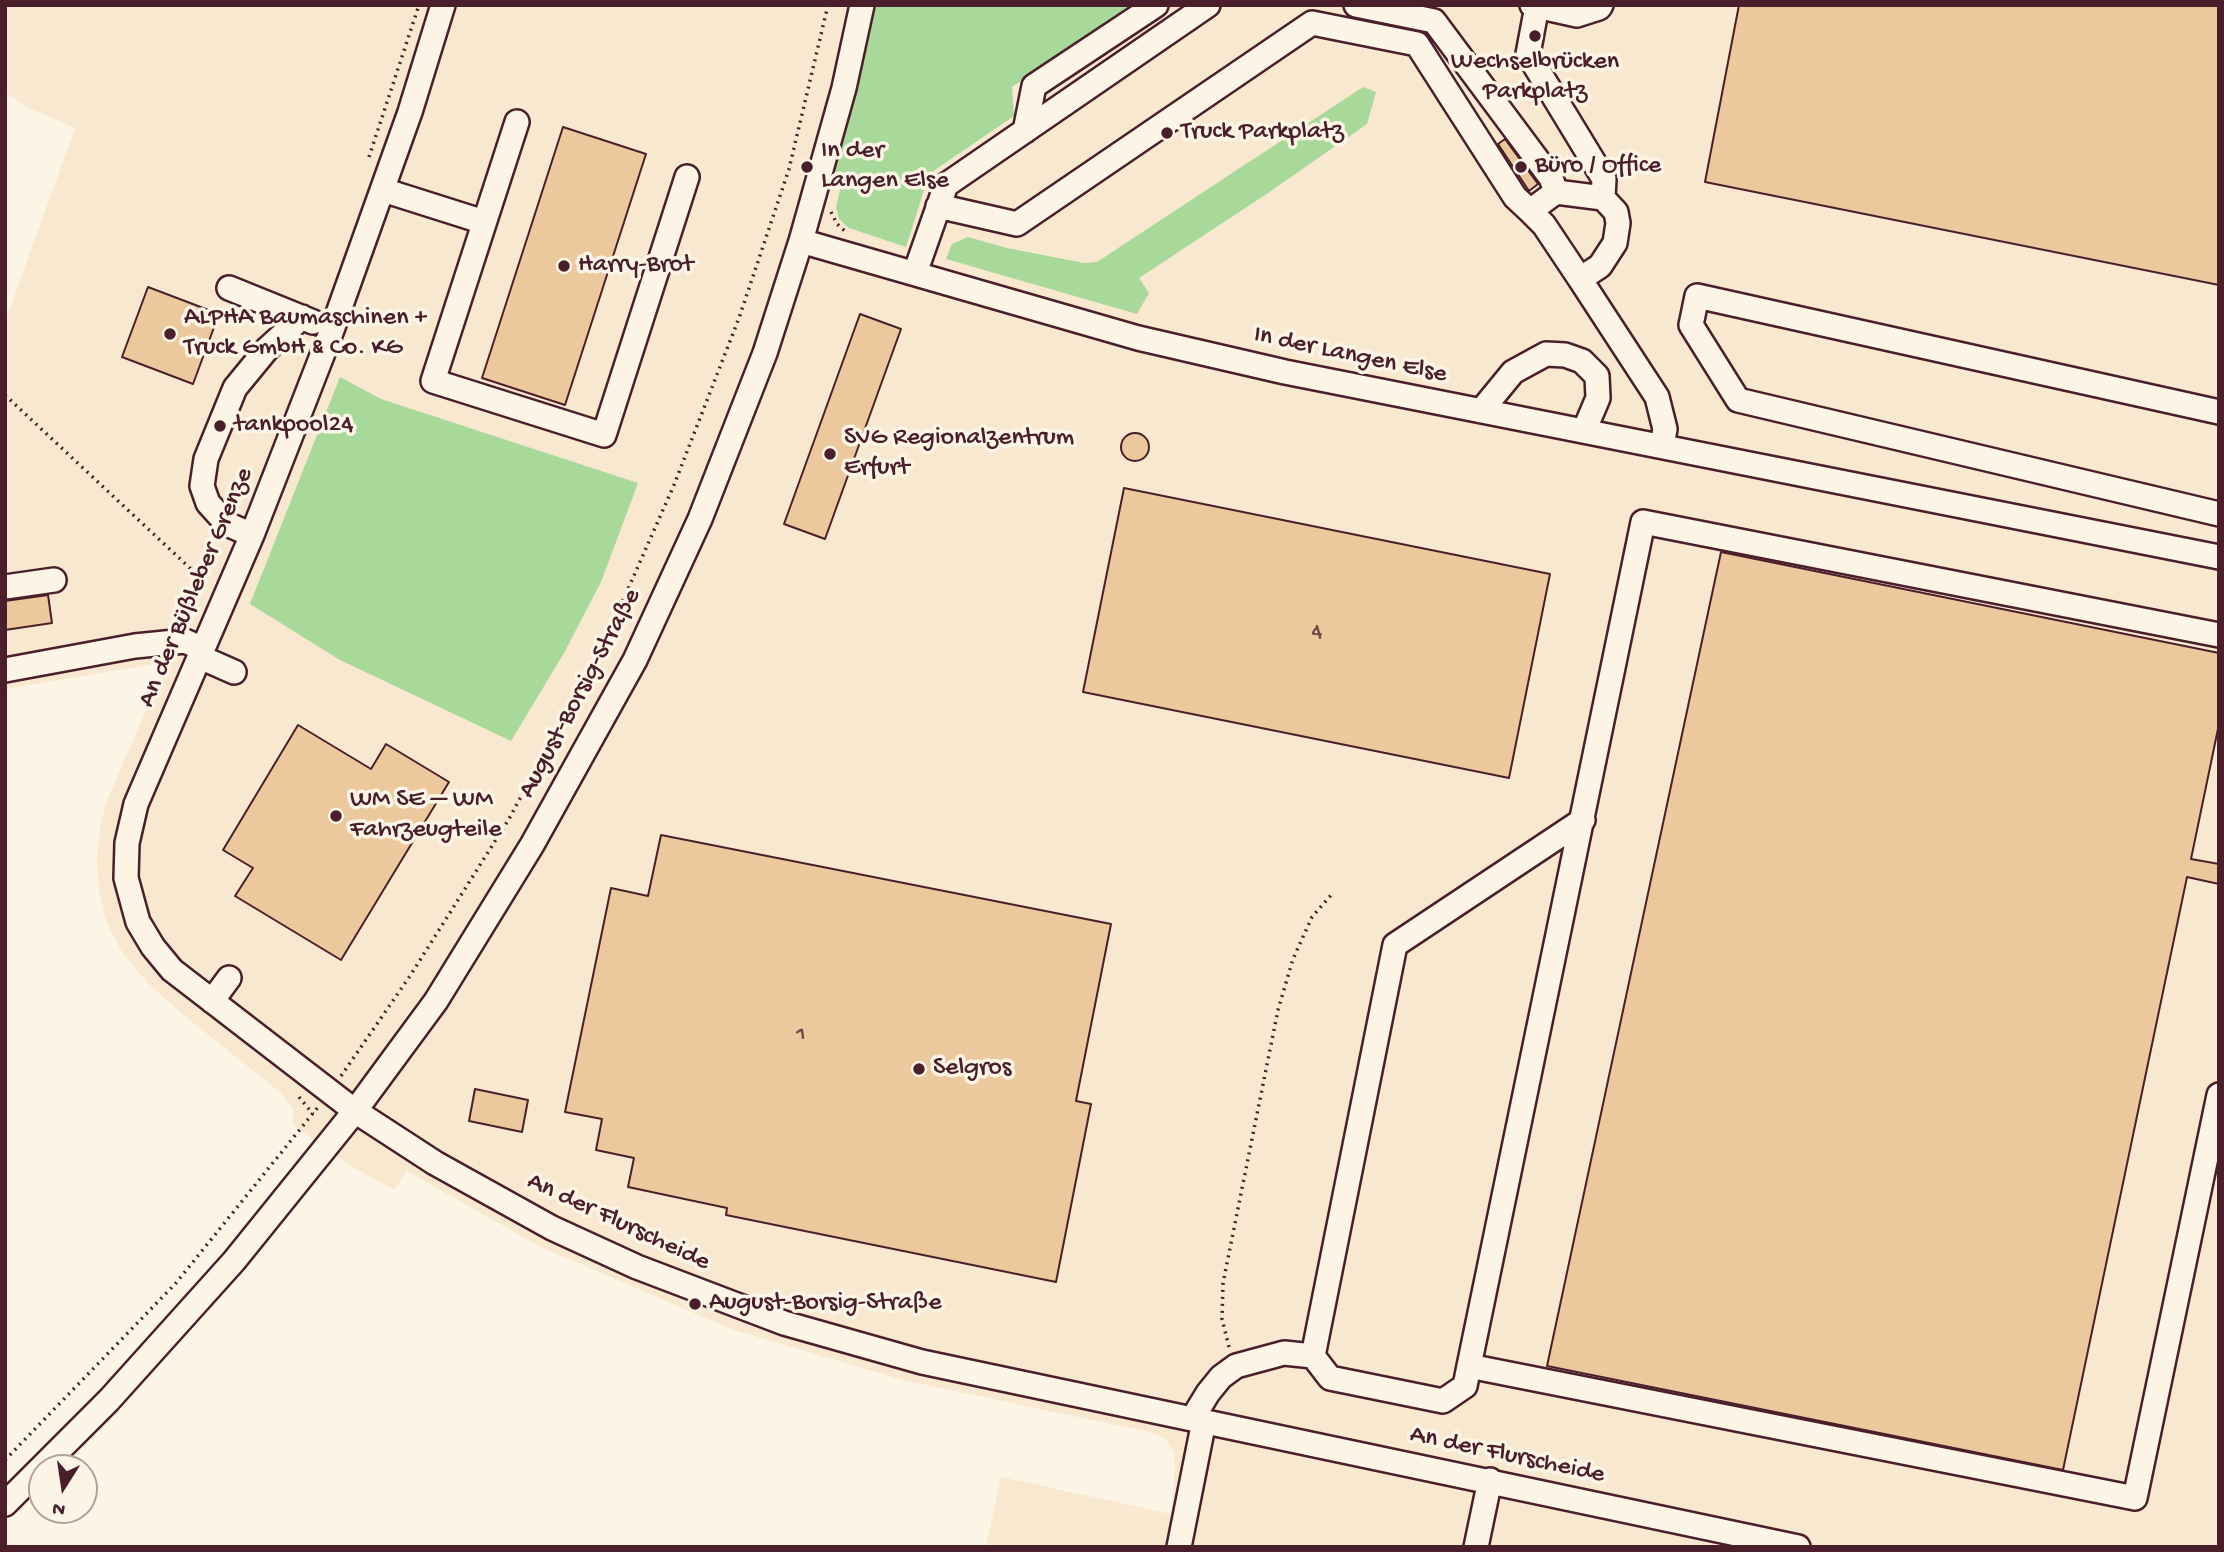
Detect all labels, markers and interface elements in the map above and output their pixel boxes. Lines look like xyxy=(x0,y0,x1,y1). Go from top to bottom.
marker: Wechselbrücken Parkplatz xyxy=(1527,28,1543,44)
place label: Wechselbrücken Parkplatz xyxy=(1451,47,1619,108)
place label: Truck Parkplatz xyxy=(1181,117,1344,149)
marker: Truck Parkplatz xyxy=(1159,125,1175,141)
place label: In der Langen Else xyxy=(821,136,949,198)
place label: Büro / Office xyxy=(1535,151,1661,183)
marker: In der Langen Else xyxy=(799,159,815,175)
marker: Büro / Office xyxy=(1513,159,1529,175)
place label: Harry-Brot xyxy=(578,250,693,282)
marker: Harry-Brot xyxy=(556,258,572,274)
place label: ALPHA Baumaschinen + Truck GmbH & Co. KG xyxy=(184,303,427,364)
street label: In der Langen Else xyxy=(1251,320,1449,392)
marker: ALPHA Baumaschinen + Truck GmbH & Co. KG xyxy=(162,326,178,342)
place label: tankpool24 xyxy=(234,410,354,442)
marker: tankpool24 xyxy=(212,418,228,434)
place label: SVG Regionalzentrum Erfurt xyxy=(844,423,1074,485)
marker: SVG Regionalzentrum Erfurt xyxy=(822,446,838,462)
street label: An der Büßleber Grenze xyxy=(132,464,262,712)
street label: August-Borsig-Straße xyxy=(513,584,649,804)
house number: 4 xyxy=(1312,619,1322,647)
place label: WM SE – WM Fahrzeugteile xyxy=(350,785,502,846)
marker: WM SE – WM Fahrzeugteile xyxy=(328,808,344,824)
house number: 1 xyxy=(796,1021,806,1049)
place label: Selgros xyxy=(933,1053,1011,1085)
marker: Selgros xyxy=(911,1061,927,1077)
street label: An der Flurscheide xyxy=(522,1167,714,1279)
place label: August-Borsig-Straße xyxy=(709,1288,942,1320)
marker: August-Borsig-Straße xyxy=(687,1296,703,1312)
street label: An der Flurscheide xyxy=(1407,1420,1607,1492)
north arrow xyxy=(28,1454,98,1524)
text: N xyxy=(50,1496,67,1521)

